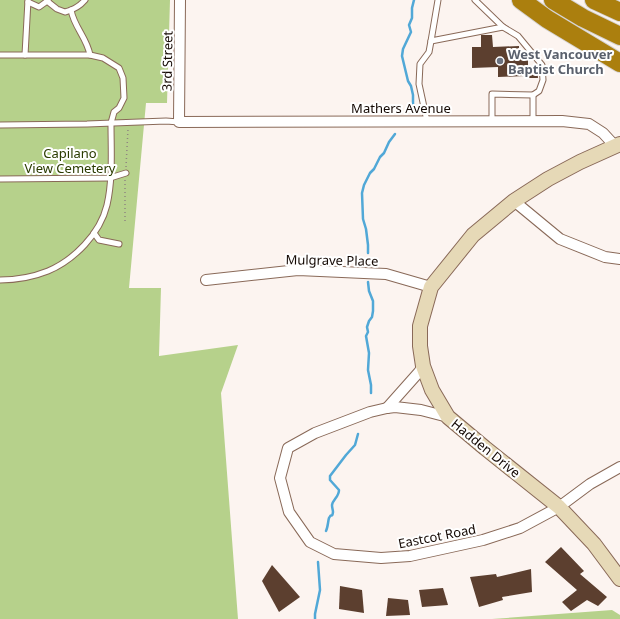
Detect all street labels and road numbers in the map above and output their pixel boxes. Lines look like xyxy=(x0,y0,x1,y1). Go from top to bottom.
street label: 3rd Street xyxy=(157,30,177,91)
street label: Mathers Avenue xyxy=(351,99,451,117)
street label: Mulgrave Place xyxy=(285,250,379,270)
street label: Hadden Drive xyxy=(448,415,524,481)
street label: Eastcot Road xyxy=(397,520,477,552)

